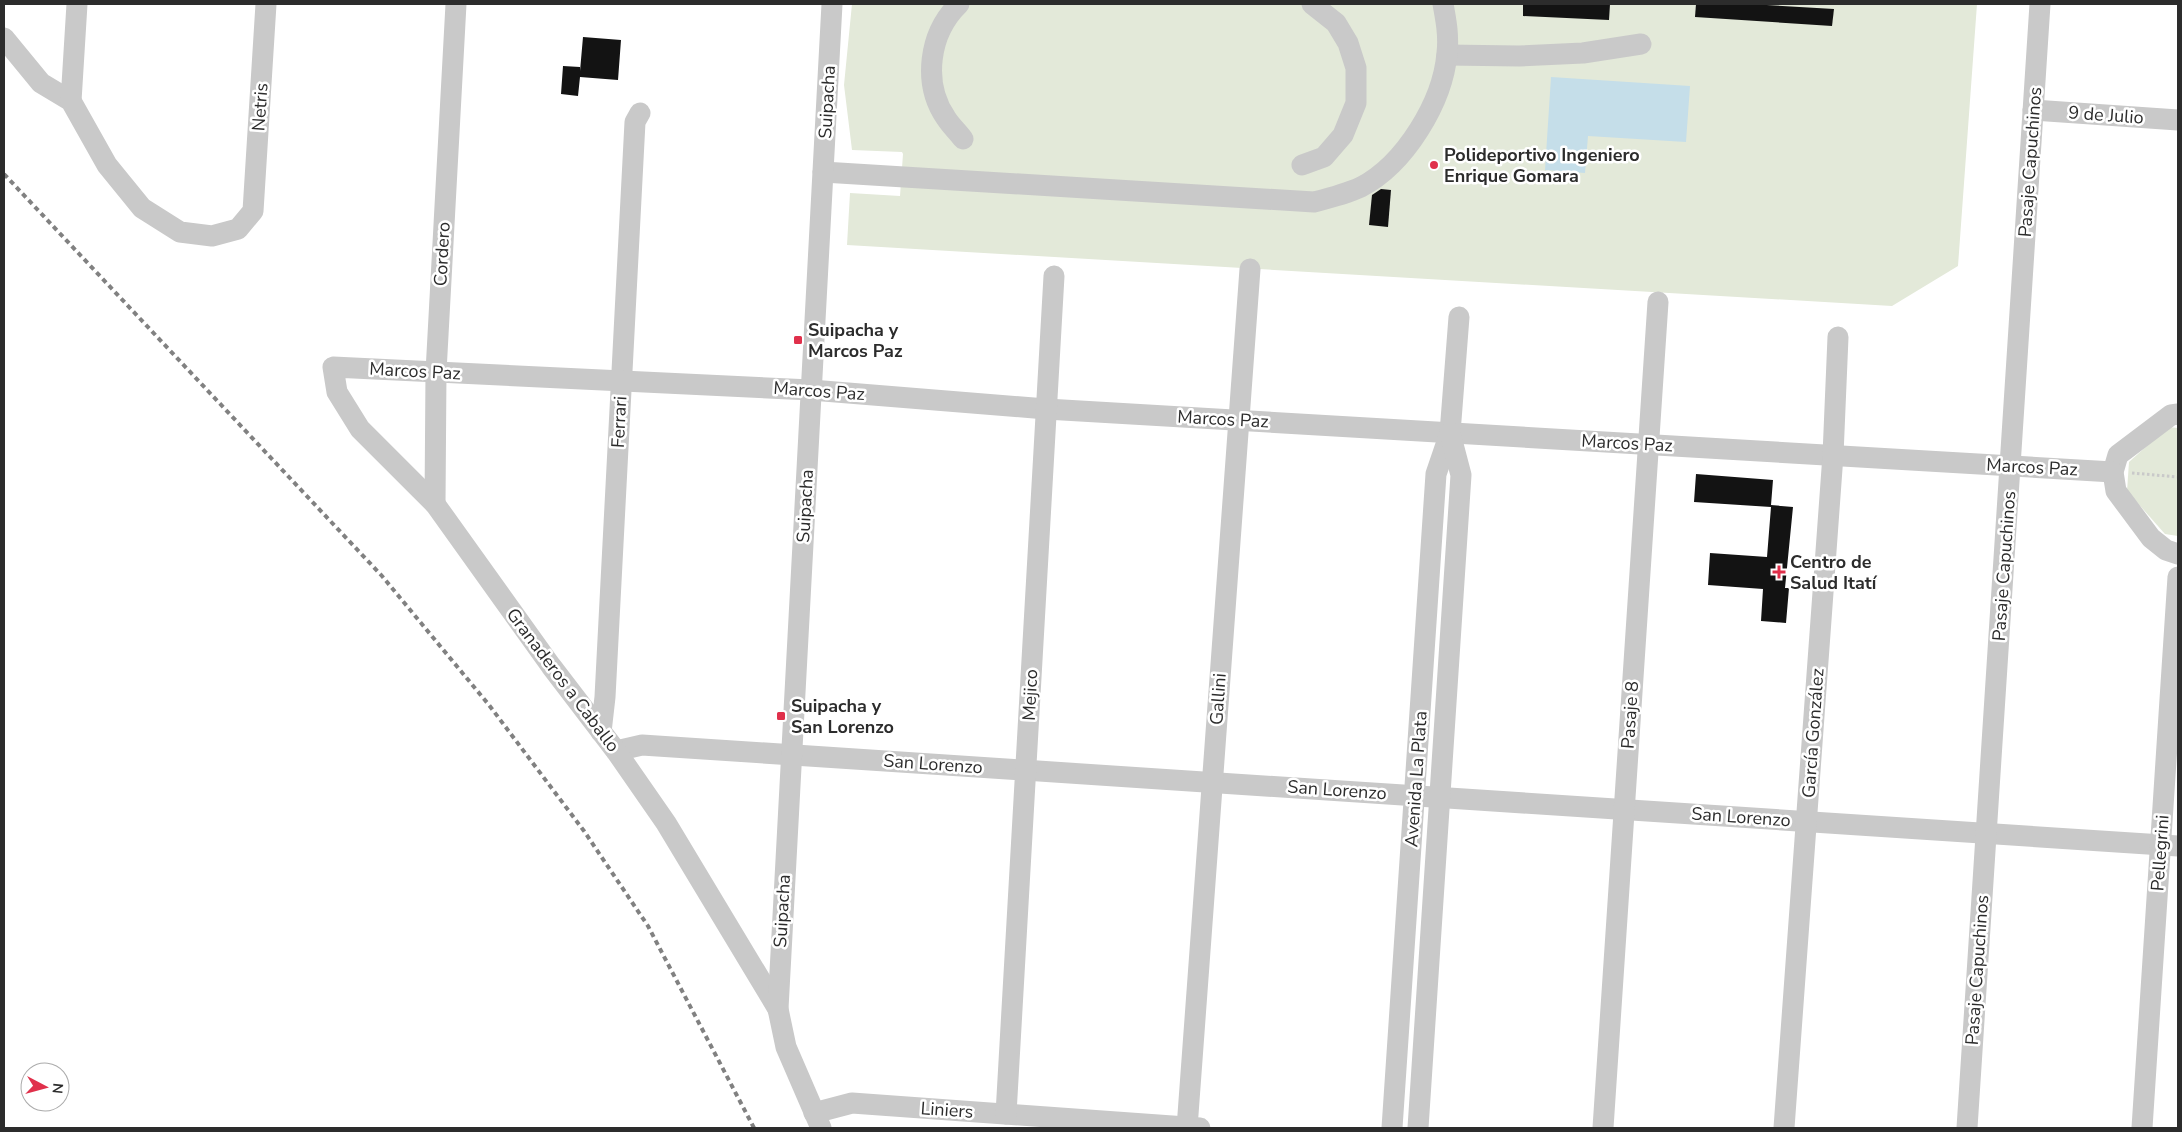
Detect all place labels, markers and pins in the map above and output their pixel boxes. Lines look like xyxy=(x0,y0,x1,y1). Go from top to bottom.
place label: Polideportivo Ingeniero Enrique Gomara xyxy=(1444,143,1640,188)
marker: Polideportivo Ingeniero Enrique Gomara xyxy=(1428,159,1440,171)
place label: Suipacha y Marcos Paz xyxy=(808,318,903,363)
marker: Suipacha y Marcos Paz xyxy=(792,334,804,346)
place label: Centro de Salud Itatí xyxy=(1790,550,1878,595)
marker: Centro de Salud Itatí xyxy=(1772,565,1786,579)
place label: Suipacha y San Lorenzo xyxy=(791,694,894,739)
marker: Suipacha y San Lorenzo xyxy=(775,710,787,722)

